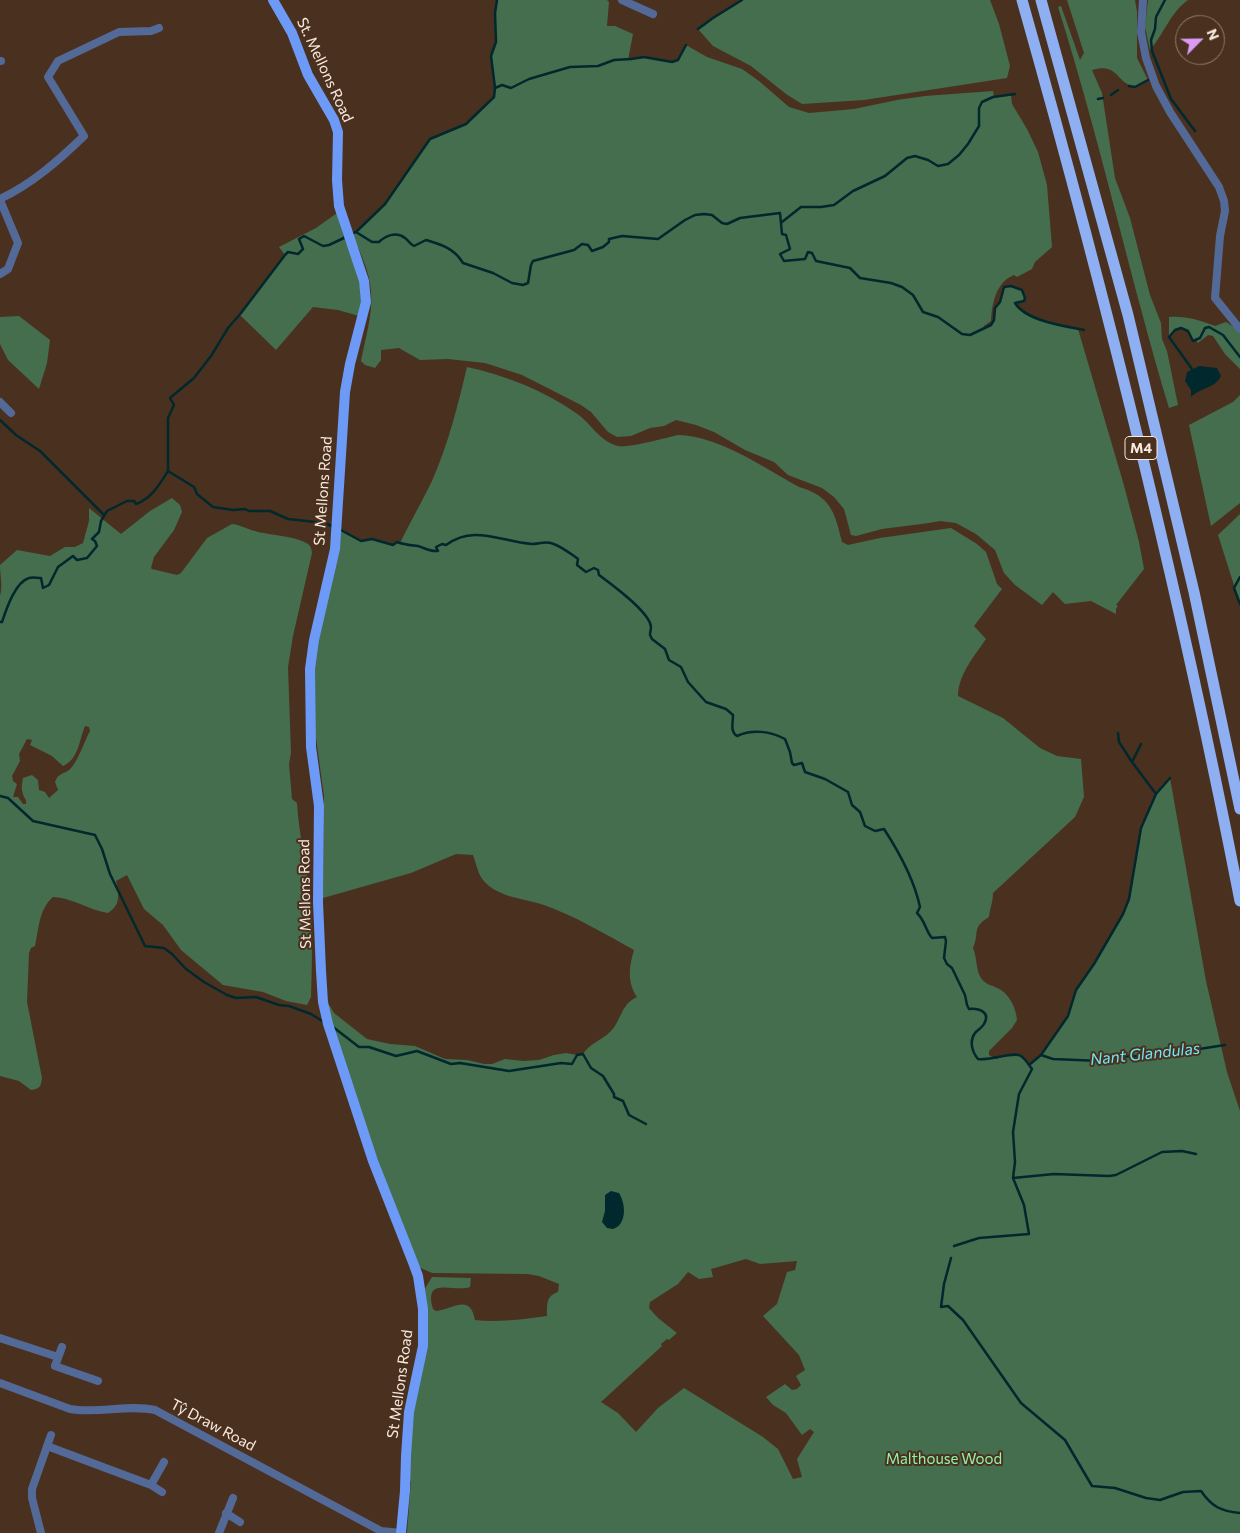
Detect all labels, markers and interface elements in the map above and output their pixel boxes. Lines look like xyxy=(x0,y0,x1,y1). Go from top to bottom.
street label: St. Mellons Road xyxy=(293,15,357,125)
north arrow xyxy=(1175,15,1225,65)
text: N xyxy=(1203,26,1223,42)
street label: St Mellons Road xyxy=(310,436,336,546)
road number: M4 xyxy=(1125,436,1157,459)
street label: St Mellons Road xyxy=(295,839,315,949)
water label: Nant Glandulas xyxy=(1089,1039,1201,1069)
street label: St Mellons Road xyxy=(383,1328,417,1440)
street label: Tŷ Draw Road xyxy=(167,1395,259,1455)
park label: Malthouse Wood xyxy=(886,1450,1002,1468)

